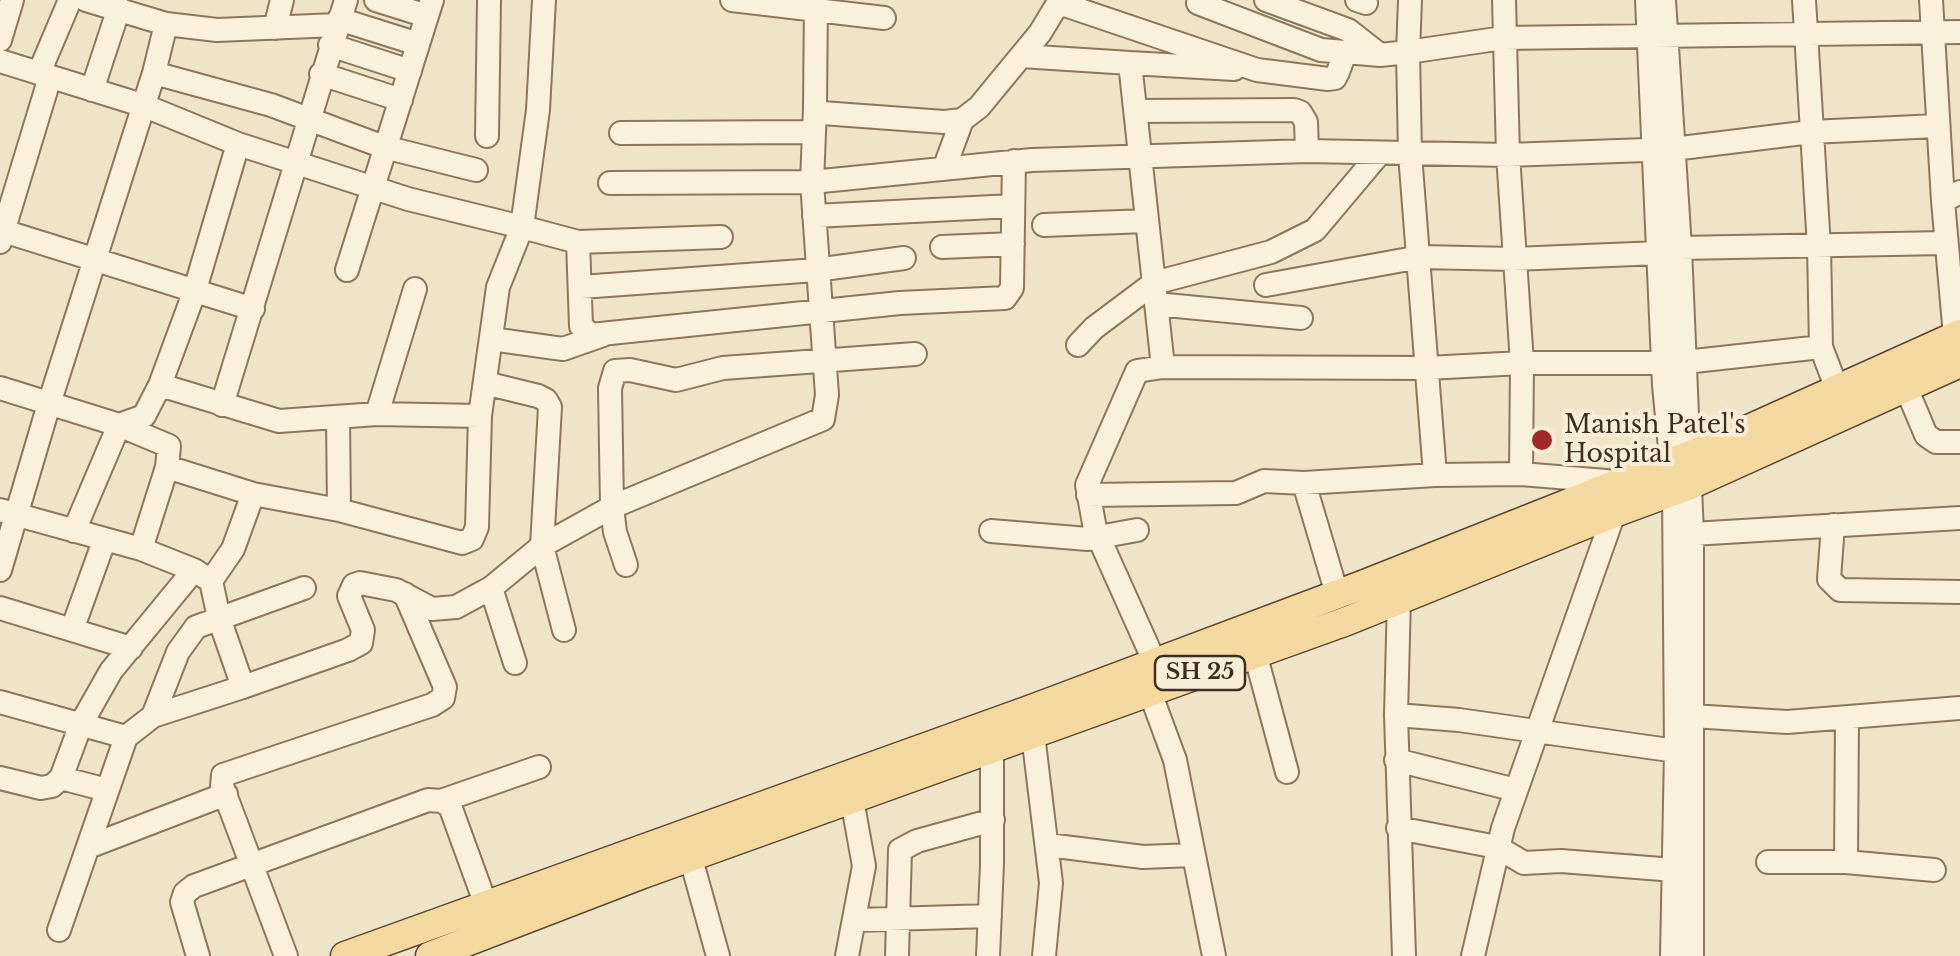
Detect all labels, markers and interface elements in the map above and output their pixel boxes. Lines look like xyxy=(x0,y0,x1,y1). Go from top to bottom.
place label: Manish Patel's Hospital xyxy=(1564,411,1746,470)
marker: Manish Patel's Hospital xyxy=(1529,427,1555,453)
road number: SH 25 xyxy=(1155,656,1245,690)

